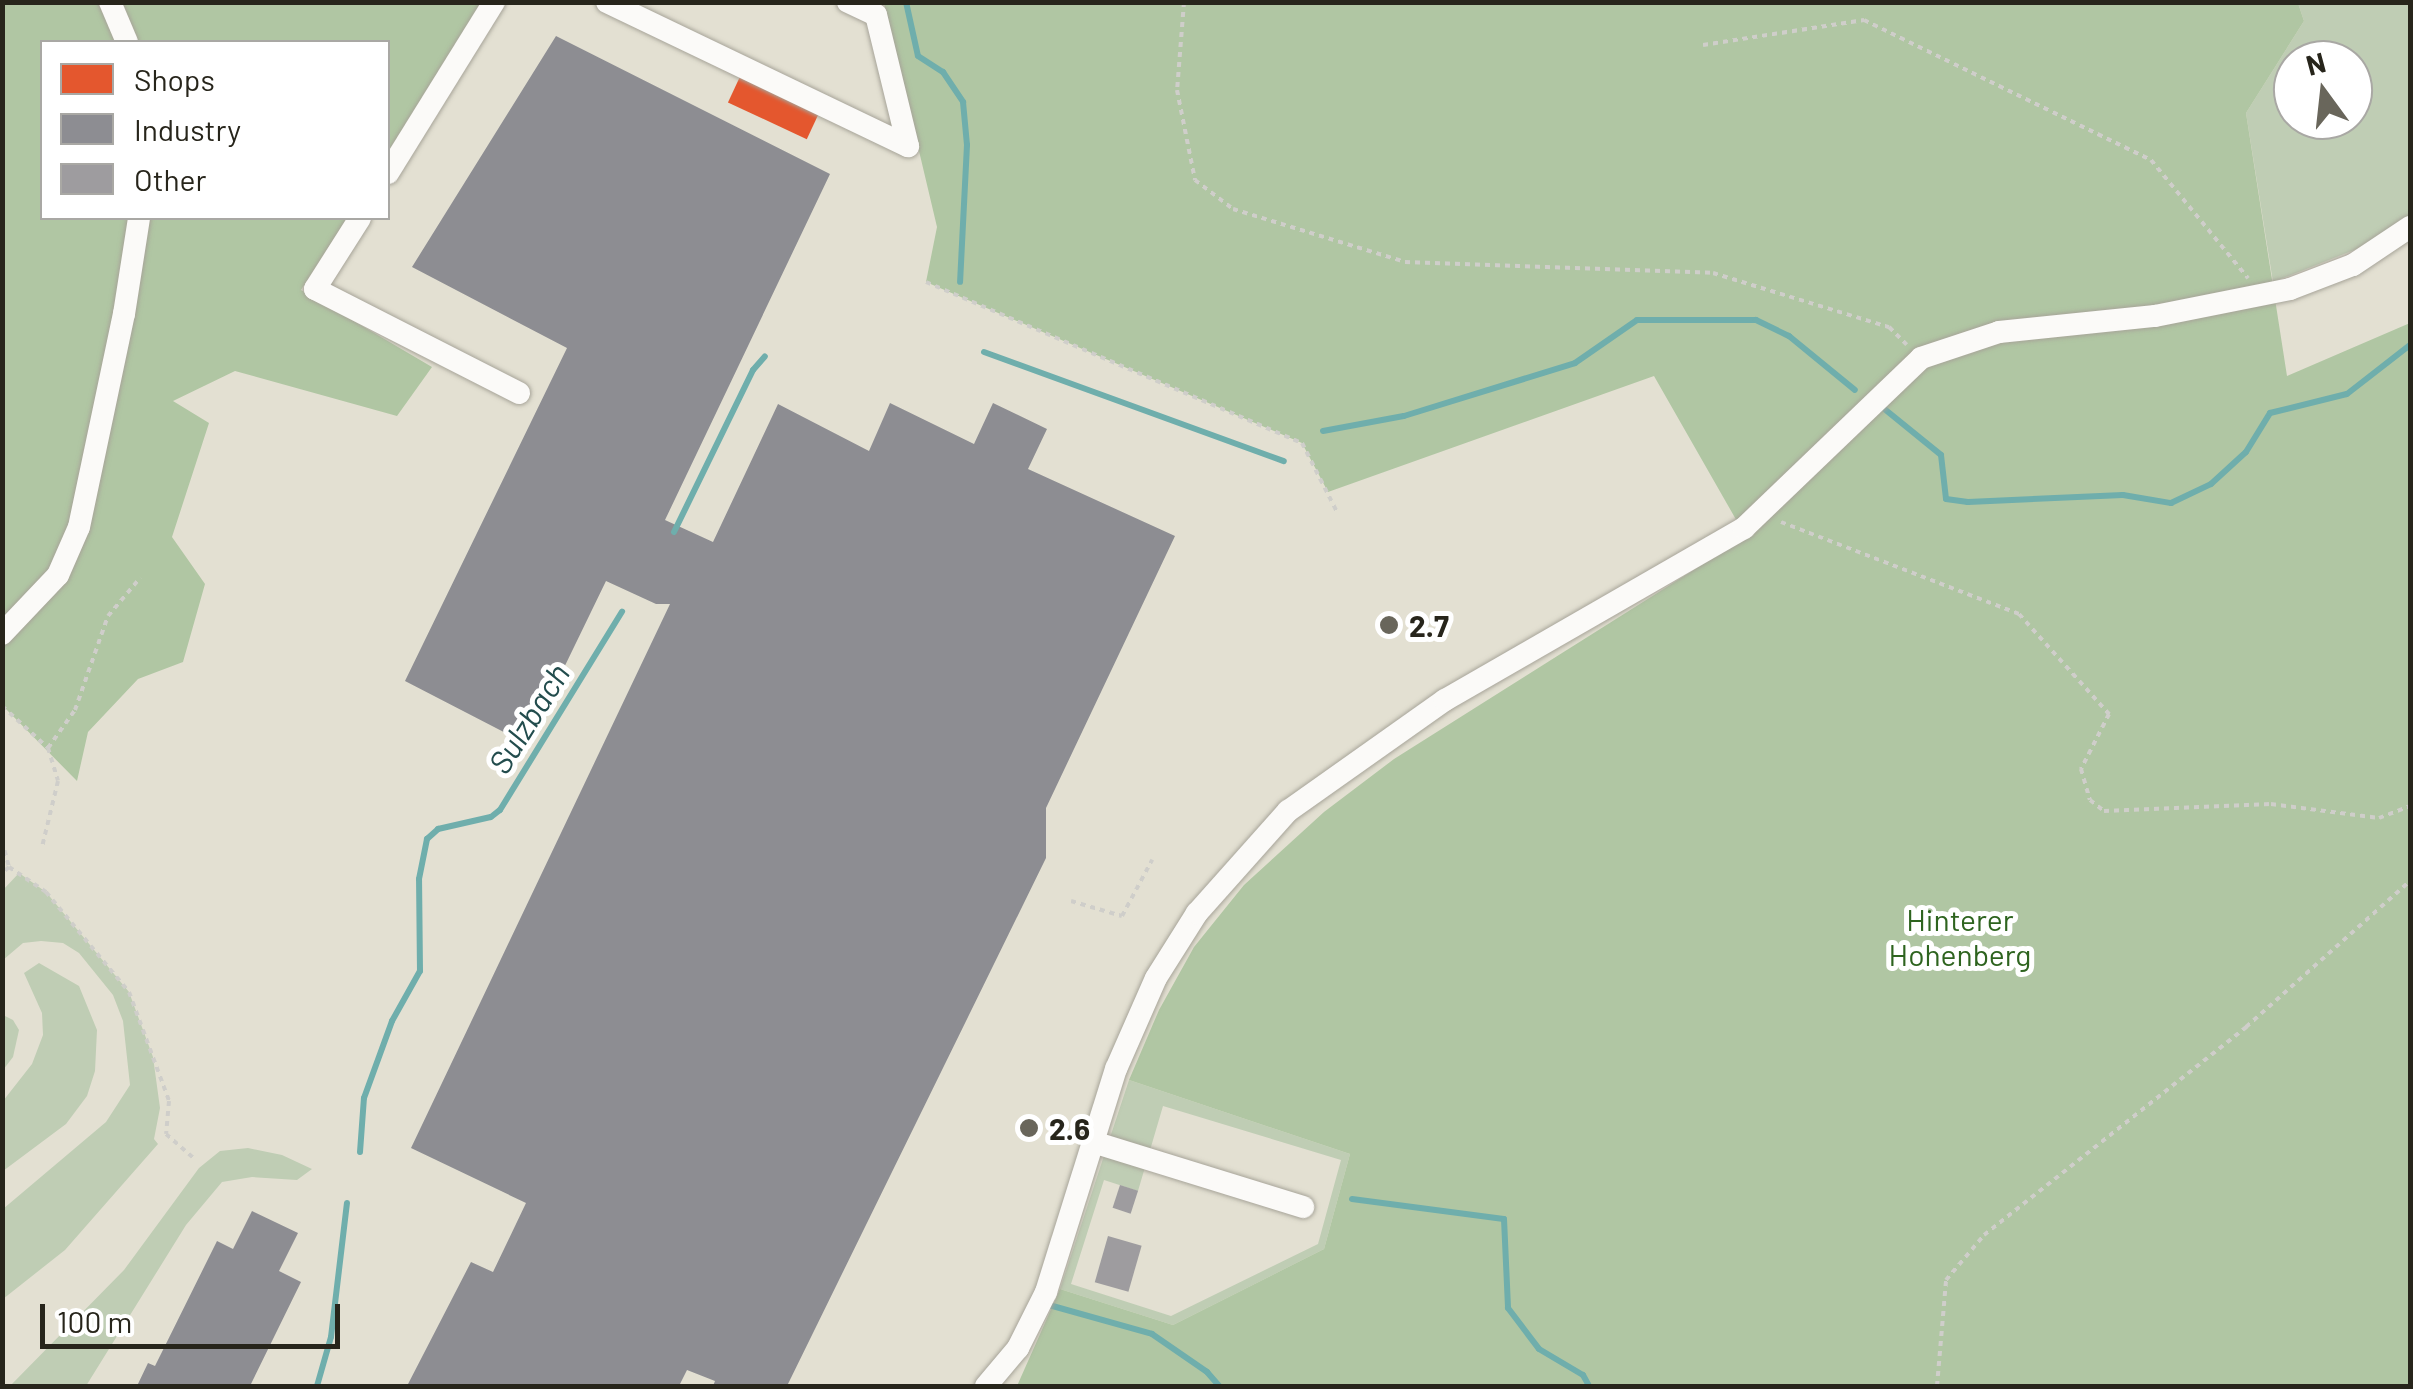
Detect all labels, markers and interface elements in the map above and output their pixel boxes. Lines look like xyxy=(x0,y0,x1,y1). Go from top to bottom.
legend xyxy=(40,40,390,220)
north arrow xyxy=(2273,40,2373,140)
text: N xyxy=(2302,44,2329,82)
text: Shops xyxy=(134,61,215,97)
text: Industry xyxy=(134,111,241,147)
text: Other xyxy=(134,161,206,197)
place label: 2.7 xyxy=(1409,607,1449,643)
marker: 2.7 xyxy=(1378,614,1400,636)
water label: Sulzbach xyxy=(479,656,577,780)
park label: Hinterer Hohenberg xyxy=(1889,901,2031,972)
place label: 2.6 xyxy=(1049,1110,1090,1146)
marker: 2.6 xyxy=(1018,1117,1040,1139)
scale bar xyxy=(45,1284,345,1346)
text: 100 m xyxy=(57,1303,132,1339)

